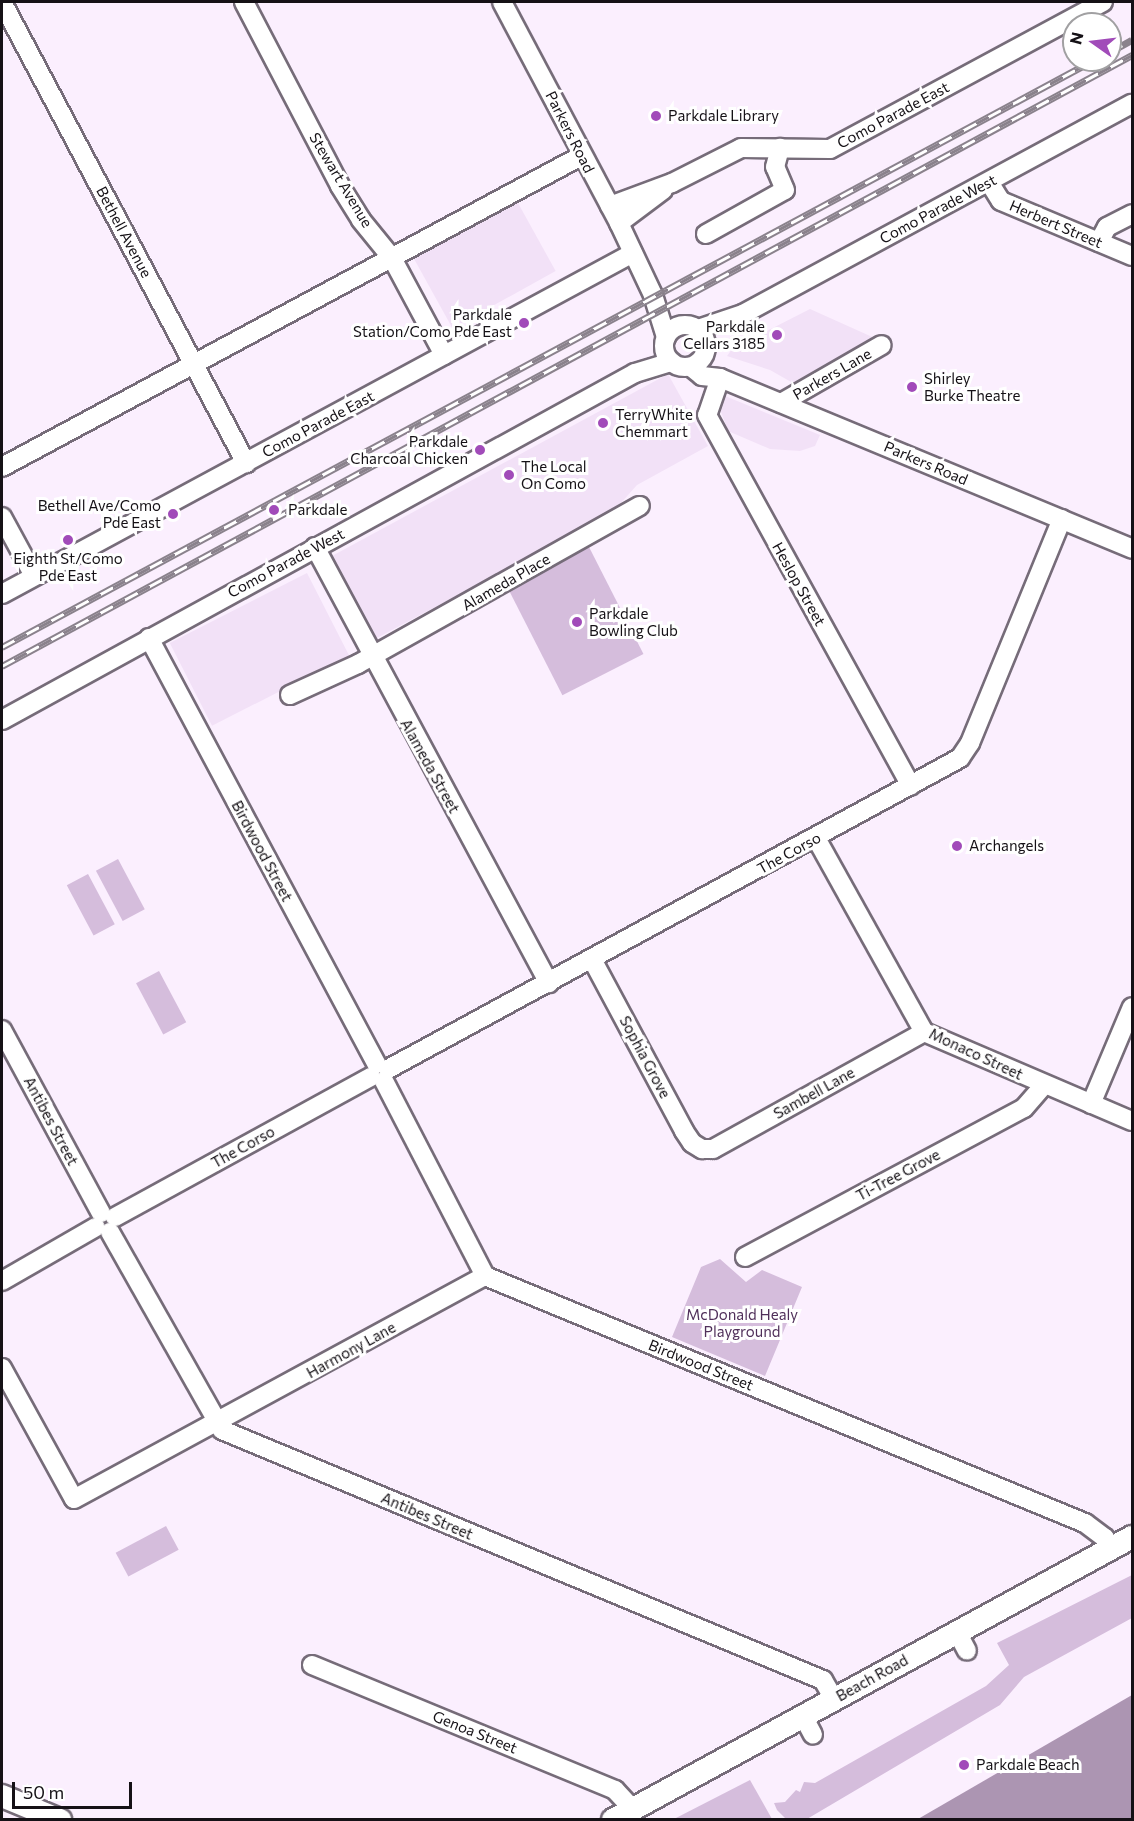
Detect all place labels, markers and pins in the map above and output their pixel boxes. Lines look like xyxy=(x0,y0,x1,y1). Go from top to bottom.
place label: Parkdale Library xyxy=(668,107,779,125)
marker: Parkdale Library xyxy=(649,109,663,123)
place label: Parkdale Station/Como Pde East xyxy=(353,305,512,340)
marker: Parkdale Station/Como Pde East xyxy=(517,316,531,330)
place label: Parkdale Cellars 3185 xyxy=(683,317,765,352)
marker: Parkdale Cellars 3185 xyxy=(770,328,784,342)
place label: Shirley Burke Theatre xyxy=(924,369,1020,404)
marker: Shirley Burke Theatre xyxy=(905,380,919,394)
place label: TerryWhite Chemmart xyxy=(615,405,693,440)
marker: TerryWhite Chemmart xyxy=(596,416,610,430)
place label: Parkdale Charcoal Chicken xyxy=(350,432,468,467)
marker: Parkdale Charcoal Chicken xyxy=(473,443,487,457)
place label: The Local On Como xyxy=(521,457,587,492)
marker: The Local On Como xyxy=(502,468,516,482)
place label: Bethell Ave/Como Pde East xyxy=(38,496,161,531)
marker: Parkdale xyxy=(265,501,283,519)
place label: Parkdale xyxy=(288,501,347,519)
marker: Bethell Ave/Como Pde East xyxy=(166,507,180,521)
marker: Eighth St/Como Pde East xyxy=(61,533,75,547)
place label: Eighth St/Como Pde East xyxy=(13,549,123,584)
place label: Parkdale Bowling Club xyxy=(589,604,678,639)
marker: Parkdale Bowling Club xyxy=(570,615,584,629)
place label: Archangels xyxy=(969,837,1044,855)
marker: Archangels xyxy=(950,839,964,853)
place label: Parkdale Beach xyxy=(976,1756,1080,1774)
marker: Parkdale Beach xyxy=(957,1758,971,1772)

